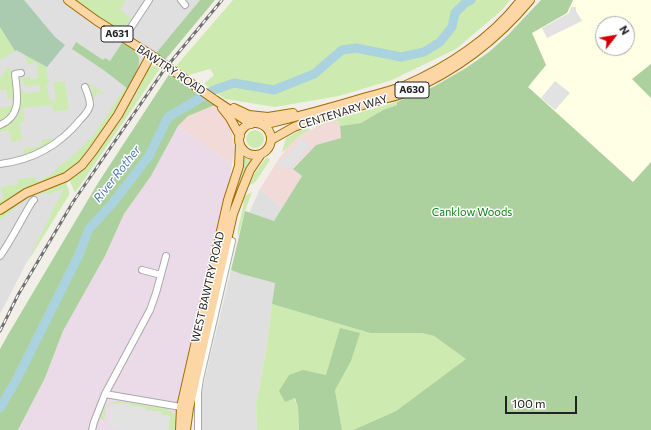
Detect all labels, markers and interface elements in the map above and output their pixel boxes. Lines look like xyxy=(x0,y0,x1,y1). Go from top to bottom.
north arrow xyxy=(595,16,635,56)
text: N xyxy=(617,23,633,37)
road number: A631 xyxy=(101,26,133,42)
street label: BAWTRY ROAD xyxy=(134,42,208,98)
road number: A630 xyxy=(395,82,429,98)
street label: CENTENARY WAY xyxy=(297,92,389,132)
water label: River Rother xyxy=(90,143,144,205)
park label: Canklow Woods xyxy=(432,205,512,219)
street label: WEST BAWTRY ROAD xyxy=(189,230,227,344)
scale bar xyxy=(507,388,579,414)
text: 100 m xyxy=(512,396,546,410)

